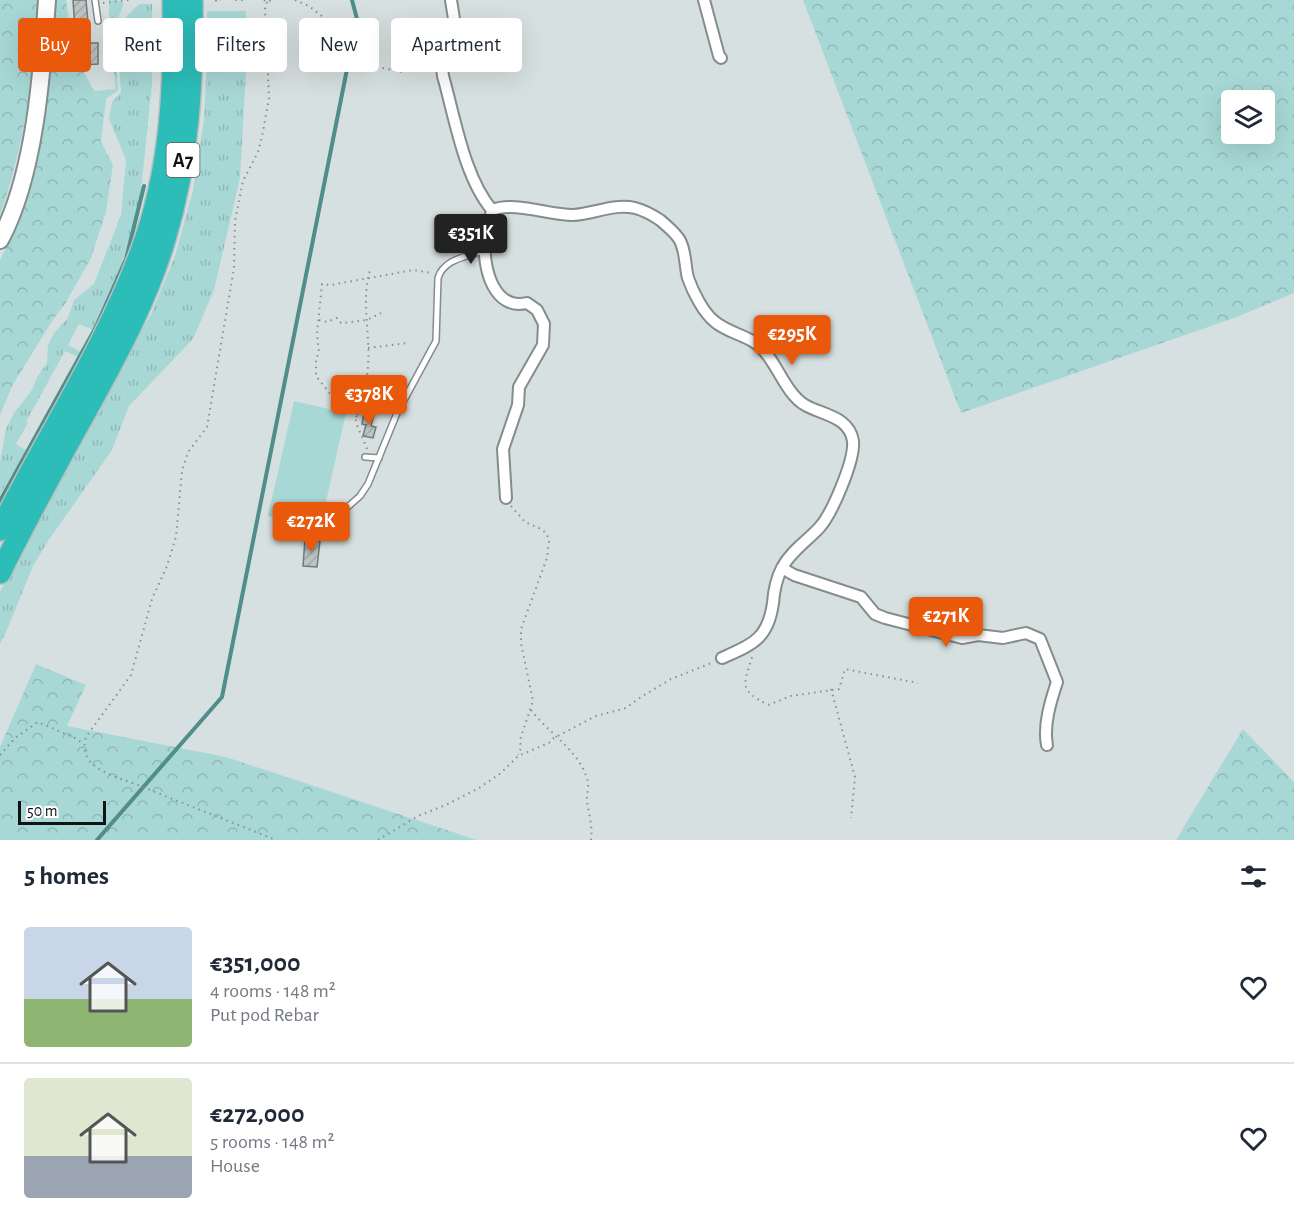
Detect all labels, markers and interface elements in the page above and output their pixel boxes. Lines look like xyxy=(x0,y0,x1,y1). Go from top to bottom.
chip: Buy xyxy=(18,18,91,72)
chip: Rent xyxy=(103,18,183,72)
chip: Filters xyxy=(195,18,287,72)
chip: New xyxy=(299,18,379,72)
chip: Apartment xyxy=(391,18,522,72)
map controls xyxy=(1221,90,1275,144)
button: layers xyxy=(1221,90,1275,144)
road number: A7 xyxy=(166,143,200,177)
pin: €351K xyxy=(429,214,513,265)
text: €351K xyxy=(448,223,494,243)
pin: €295K xyxy=(750,315,834,366)
text: €295K xyxy=(768,324,816,344)
pin: €378K xyxy=(327,375,411,426)
text: €378K xyxy=(345,384,393,404)
pin: €272K xyxy=(269,502,353,553)
text: €272K xyxy=(287,511,335,531)
pin: €271K xyxy=(904,597,988,648)
text: €271K xyxy=(923,606,969,626)
scale bar xyxy=(18,798,106,826)
text: 50 m xyxy=(27,803,58,819)
icon: filters xyxy=(1237,860,1270,893)
text: 5 homes xyxy=(24,863,109,889)
text: €351,000 xyxy=(210,950,301,976)
icon: home xyxy=(72,951,144,1023)
icon: heart xyxy=(1237,971,1270,1004)
text: 4 rooms · 148 m² xyxy=(210,981,336,1001)
text: Put pod Rebar xyxy=(210,1005,319,1025)
text: €272,000 xyxy=(210,1101,304,1127)
icon: home xyxy=(72,1102,144,1174)
icon: heart xyxy=(1237,1122,1270,1155)
text: 5 rooms · 148 m² xyxy=(210,1132,334,1152)
text: House xyxy=(210,1156,260,1176)

